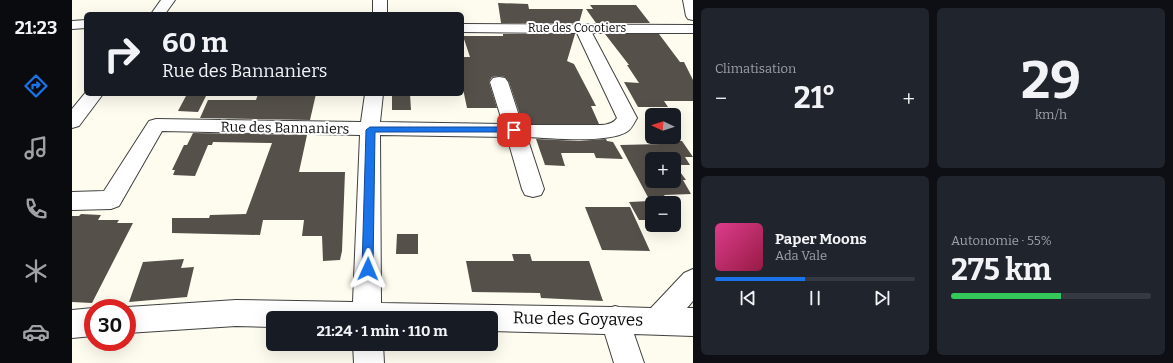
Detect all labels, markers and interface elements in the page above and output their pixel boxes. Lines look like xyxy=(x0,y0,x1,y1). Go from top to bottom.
text: 21:23 xyxy=(15,17,57,39)
street label: Rue des Cocotiers xyxy=(528,21,626,35)
text: 60 m xyxy=(162,26,228,59)
icon: right xyxy=(96,28,148,80)
text: 29 xyxy=(1021,49,1081,112)
text: Rue des Bannaniers xyxy=(162,60,327,82)
text: Climatisation xyxy=(715,61,796,76)
icon: directions xyxy=(22,72,50,100)
text: 21° xyxy=(794,80,836,116)
text: − xyxy=(715,85,727,112)
text: + xyxy=(902,85,915,112)
text: km/h xyxy=(1035,107,1067,122)
north arrow xyxy=(645,108,681,144)
map controls xyxy=(645,108,681,232)
pin xyxy=(497,113,531,147)
street label: Rue des Bannaniers xyxy=(221,118,349,138)
icon: arrive xyxy=(503,119,525,141)
icon: music xyxy=(22,134,50,162)
button: + xyxy=(645,152,681,188)
icon: phone xyxy=(22,195,50,223)
button: − xyxy=(645,196,681,232)
text: Paper Moons xyxy=(775,230,867,248)
text: Autonomie · 55% xyxy=(951,233,1052,248)
position arrow xyxy=(347,248,389,290)
text: Ada Vale xyxy=(775,248,827,263)
text: 275 km xyxy=(951,252,1051,288)
icon: climate xyxy=(22,257,50,285)
icon: previous xyxy=(737,287,759,309)
icon: pause xyxy=(804,287,826,309)
icon: next xyxy=(871,287,893,309)
speed limit sign: 30 xyxy=(84,299,136,351)
street label: Rue des Goyaves xyxy=(513,307,643,331)
icon: car xyxy=(22,318,50,346)
text: 21:24 · 1 min · 110 m xyxy=(316,322,448,340)

